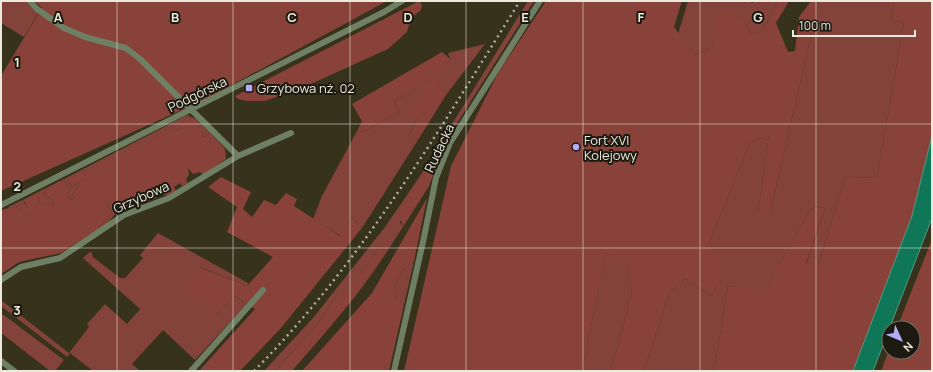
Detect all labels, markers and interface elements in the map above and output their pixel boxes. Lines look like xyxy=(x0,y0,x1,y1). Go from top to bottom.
text: A xyxy=(54,8,63,26)
text: B xyxy=(171,8,179,26)
text: C xyxy=(287,8,297,26)
text: D xyxy=(403,8,413,26)
text: E xyxy=(521,8,529,26)
text: F xyxy=(638,8,645,26)
text: G xyxy=(753,8,763,26)
scale bar xyxy=(793,12,915,38)
text: 100 m xyxy=(799,17,831,34)
text: 1 xyxy=(14,53,20,71)
street label: Podgórska xyxy=(165,72,229,116)
place label: Grzybowa nż. 02 xyxy=(257,79,355,97)
marker: Grzybowa nż. 02 xyxy=(244,83,254,93)
street label: Rudacka xyxy=(420,121,458,175)
place label: Fort XVI Kolejowy xyxy=(584,131,637,164)
marker: Fort XVI Kolejowy xyxy=(571,142,581,152)
text: 2 xyxy=(13,177,21,195)
street label: Grzybowa xyxy=(110,177,172,217)
text: 3 xyxy=(13,301,21,319)
north arrow xyxy=(881,320,921,360)
text: N xyxy=(900,339,917,355)

